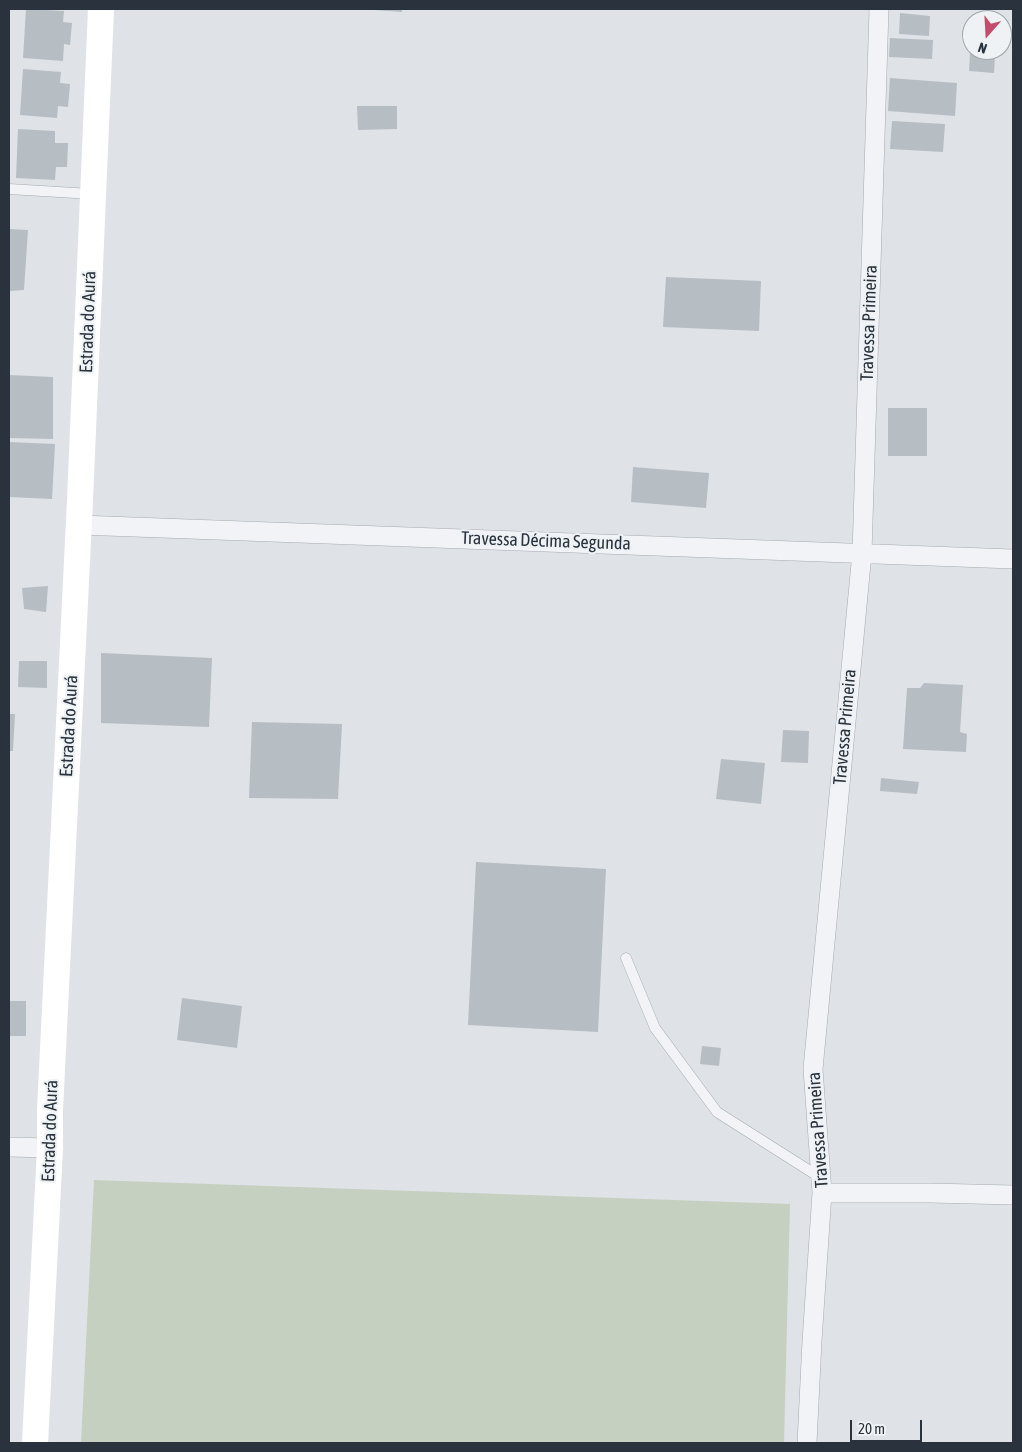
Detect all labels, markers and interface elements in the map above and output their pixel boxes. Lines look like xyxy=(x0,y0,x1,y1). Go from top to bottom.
north arrow xyxy=(962,10,1012,60)
text: N xyxy=(976,39,989,57)
street label: Travessa Primeira xyxy=(856,265,882,381)
street label: Estrada do Aurá xyxy=(75,271,101,373)
street label: Travessa Décima Segunda xyxy=(461,527,631,555)
street label: Travessa Primeira xyxy=(829,668,861,786)
street label: Estrada do Aurá xyxy=(56,674,82,778)
street label: Travessa Primeira xyxy=(803,1071,833,1189)
street label: Estrada do Aurá xyxy=(37,1080,63,1182)
scale bar xyxy=(852,1410,924,1442)
text: 20 m xyxy=(858,1420,885,1437)

